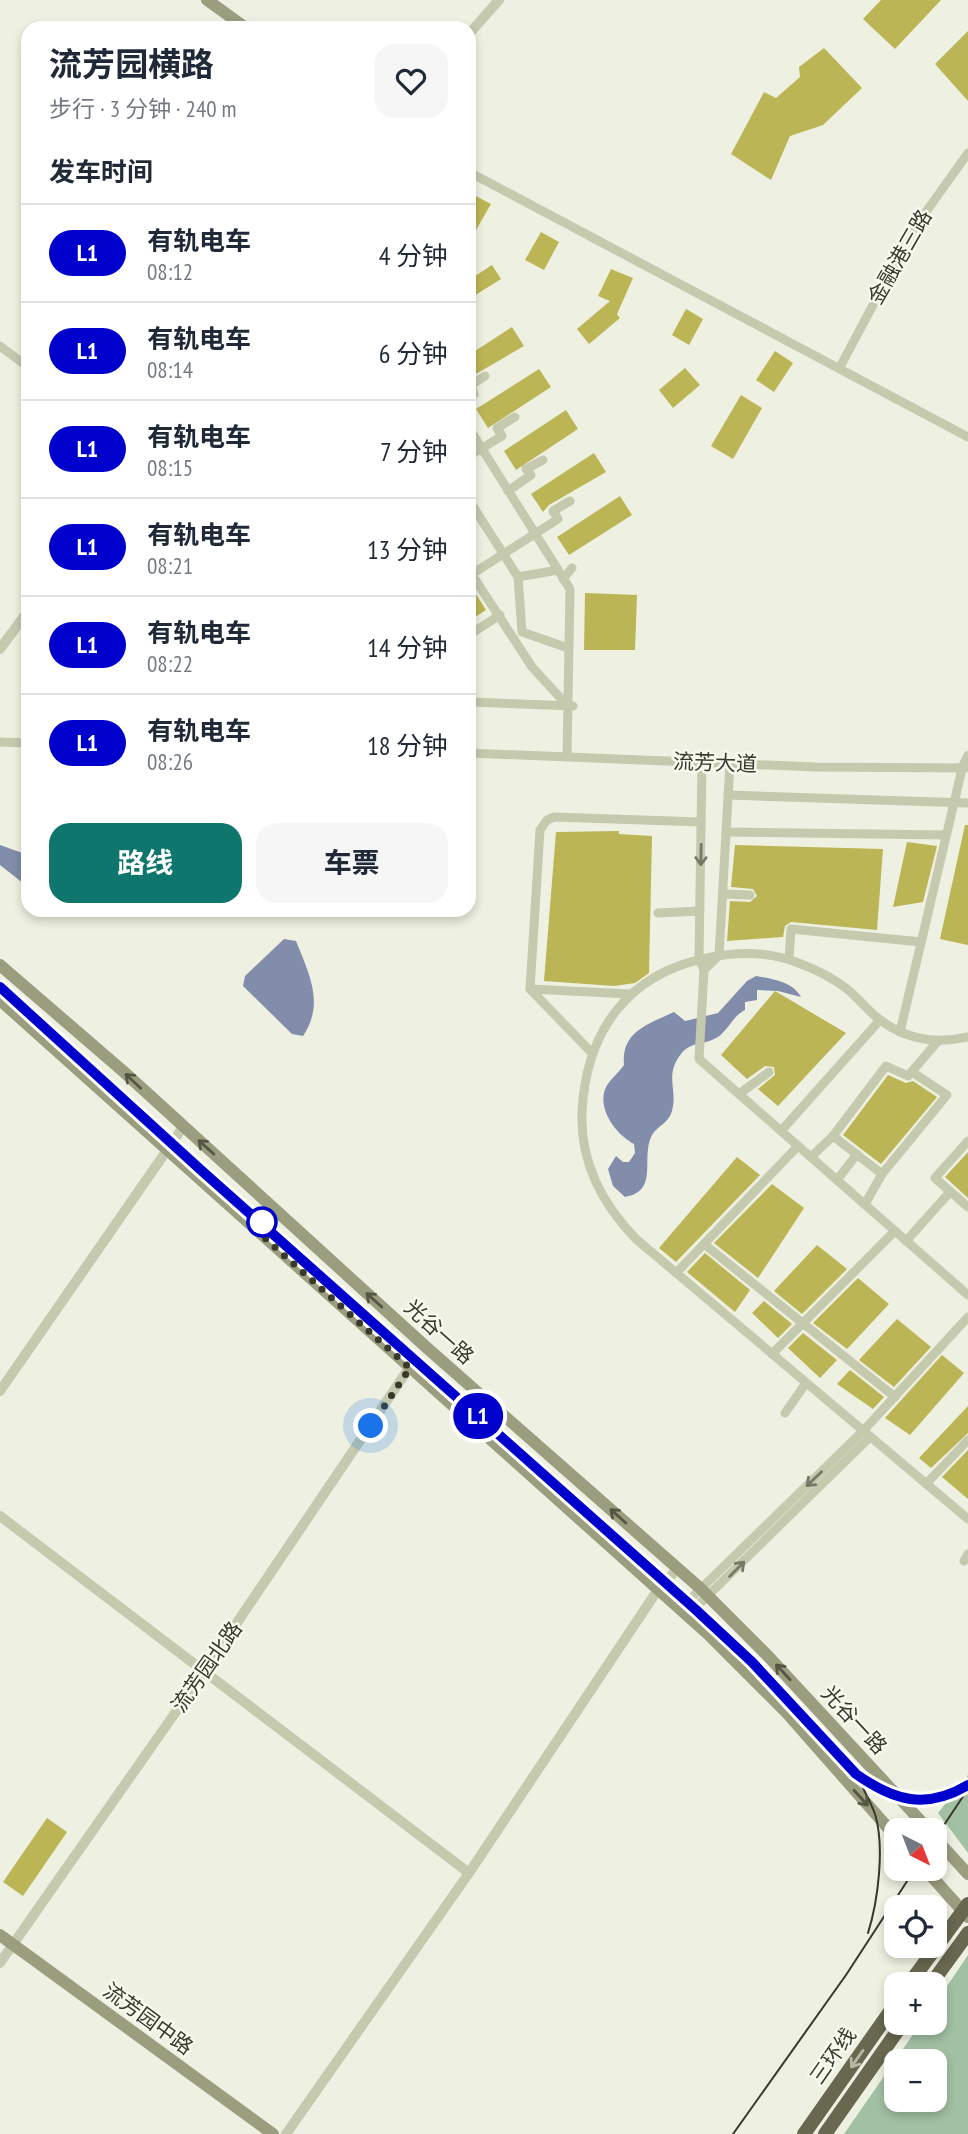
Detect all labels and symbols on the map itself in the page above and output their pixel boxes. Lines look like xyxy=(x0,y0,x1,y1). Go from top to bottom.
street label: 金融港三路 xyxy=(862,205,938,309)
street label: 流芳大道 xyxy=(673,748,757,777)
one-way arrow xyxy=(694,843,707,866)
one-way arrow xyxy=(124,1073,142,1089)
one-way arrow xyxy=(197,1140,215,1156)
unlabelled marker xyxy=(247,1207,277,1237)
one-way arrow xyxy=(365,1292,383,1308)
street label: 光谷一路 xyxy=(399,1293,480,1370)
line badge: L1 xyxy=(447,1393,510,1439)
your location xyxy=(353,1408,388,1443)
one-way arrow xyxy=(806,1470,823,1487)
one-way arrow xyxy=(609,1508,627,1524)
one-way arrow xyxy=(728,1560,745,1577)
street label: 流芳园北路 xyxy=(165,1616,248,1717)
one-way arrow xyxy=(775,1663,791,1681)
street label: 光谷一路 xyxy=(816,1680,893,1760)
one-way arrow xyxy=(853,1789,869,1807)
north arrow xyxy=(884,1818,947,1881)
street label: 流芳园中路 xyxy=(98,1977,199,2060)
street label: 三环线 xyxy=(803,2022,862,2089)
one-way arrow xyxy=(850,2049,864,2068)

